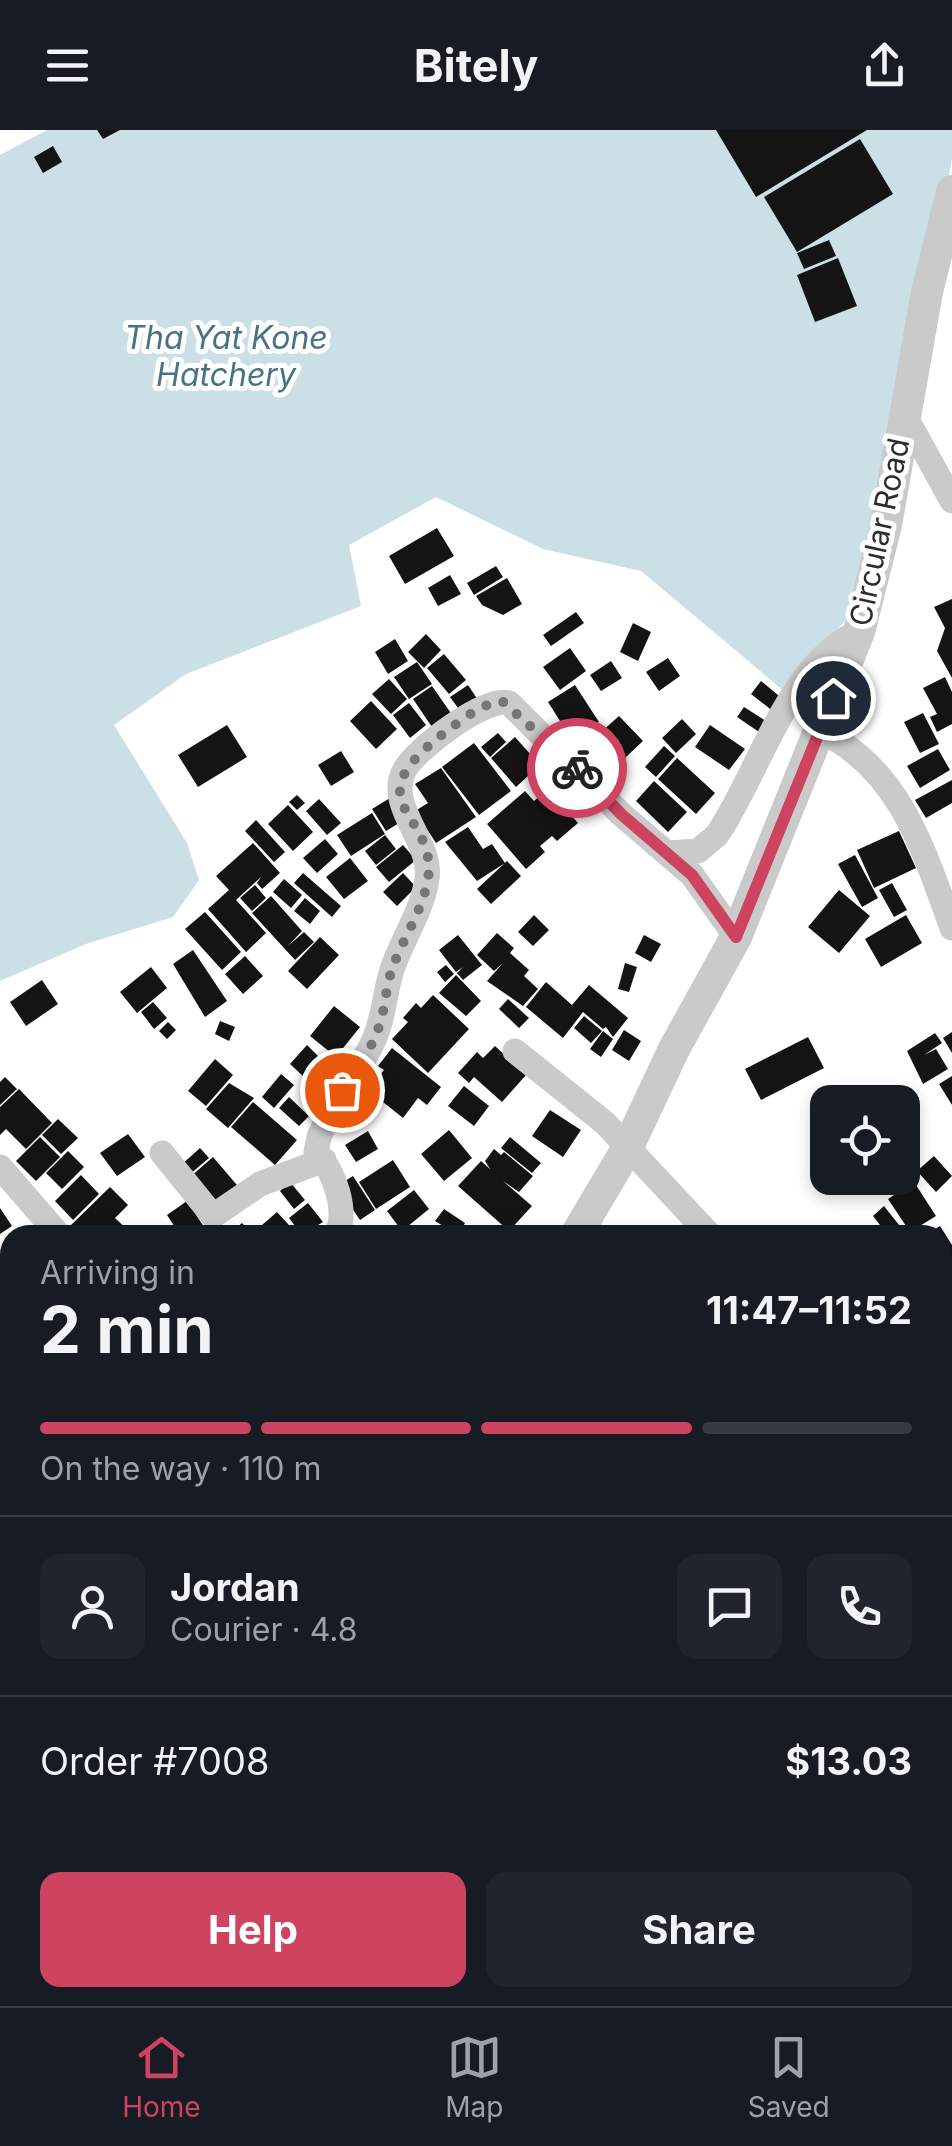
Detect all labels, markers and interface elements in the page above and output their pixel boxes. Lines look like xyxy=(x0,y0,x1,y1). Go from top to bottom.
icon: menu xyxy=(40,38,95,93)
text: Bitely xyxy=(414,38,538,93)
icon: share xyxy=(857,38,912,93)
water label: Tha Yat Kone Hatchery xyxy=(124,318,328,394)
street label: Circular Road xyxy=(842,435,916,629)
pin xyxy=(791,656,876,741)
icon: home xyxy=(806,671,861,726)
courier xyxy=(527,718,627,818)
icon: bike xyxy=(550,741,605,796)
pin xyxy=(300,1048,385,1133)
icon: bag xyxy=(315,1063,370,1118)
map controls xyxy=(810,1085,920,1195)
button: locate xyxy=(810,1085,920,1195)
text: Arriving in xyxy=(40,1253,195,1292)
text: 11:47–11:52 xyxy=(706,1287,912,1333)
text: 2 min xyxy=(40,1290,214,1369)
text: On the way · 110 m xyxy=(40,1449,322,1488)
button: person xyxy=(40,1554,145,1659)
button: chat xyxy=(677,1554,782,1659)
button: phone xyxy=(807,1554,912,1659)
text: Jordan xyxy=(170,1564,300,1610)
text: Courier · 4.8 xyxy=(170,1610,358,1649)
text: Order #7008 xyxy=(40,1738,270,1784)
text: $13.03 xyxy=(785,1738,912,1784)
button: Help xyxy=(40,1872,466,1987)
button: Share xyxy=(486,1872,912,1987)
tab: Home xyxy=(122,2030,201,2124)
tab: Map xyxy=(445,2030,503,2124)
tab: Saved xyxy=(748,2030,830,2124)

